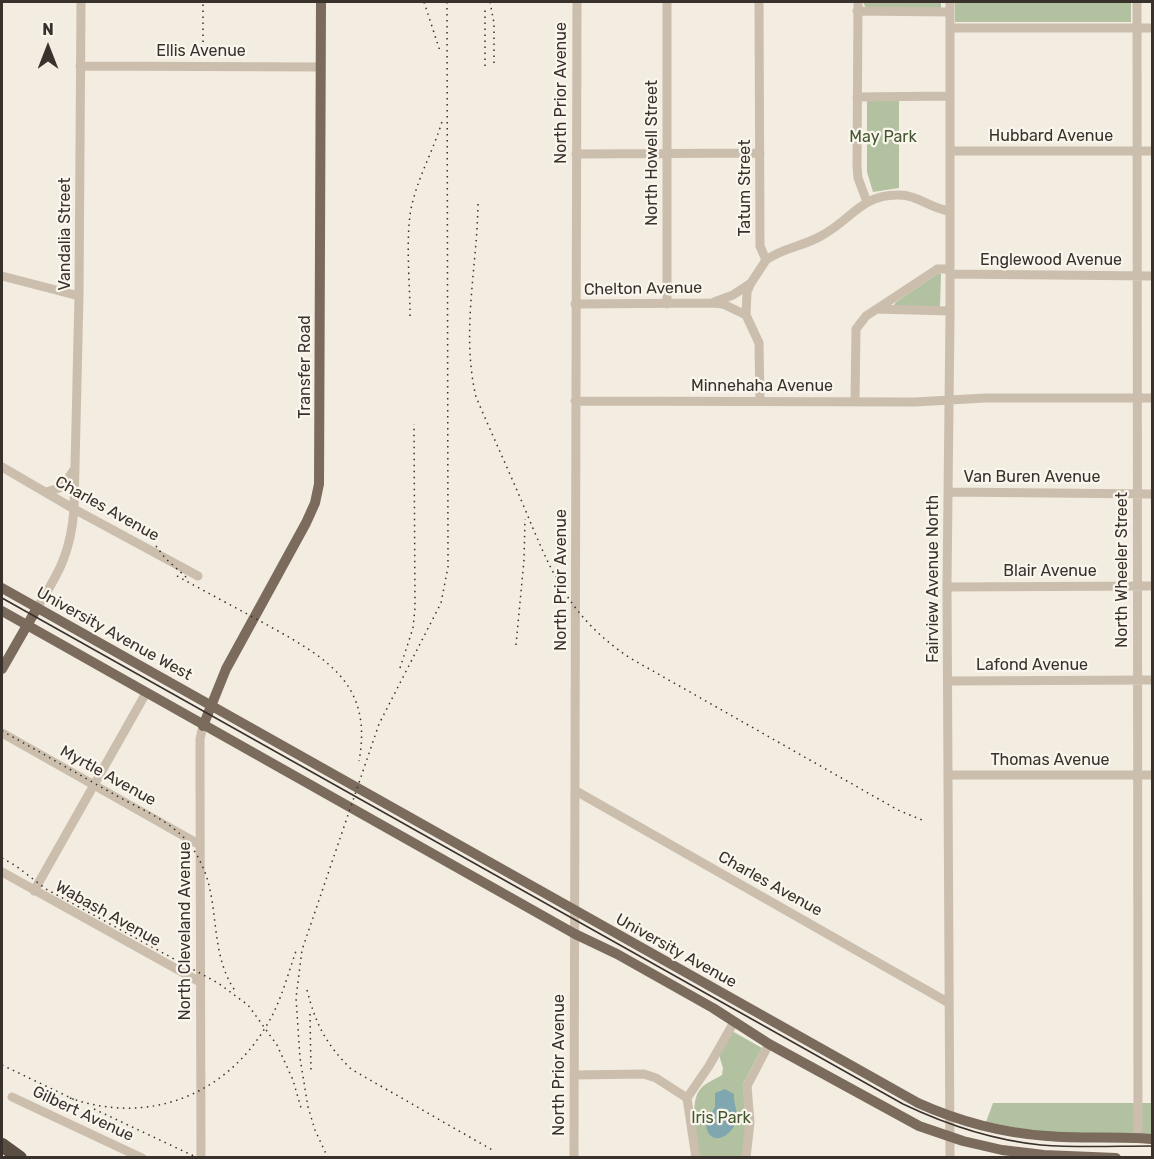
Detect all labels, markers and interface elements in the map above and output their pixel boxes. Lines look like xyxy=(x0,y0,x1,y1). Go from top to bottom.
north arrow xyxy=(18,18,78,78)
text: N xyxy=(42,20,54,39)
street label: North Prior Avenue xyxy=(551,22,571,164)
street label: Ellis Avenue xyxy=(156,41,246,61)
street label: North Howell Street xyxy=(642,80,662,226)
street label: Hubbard Avenue xyxy=(989,126,1113,146)
park label: May Park xyxy=(849,127,917,147)
street label: Tatum Street xyxy=(735,140,755,236)
street label: Vandalia Street xyxy=(55,177,75,291)
street label: Englewood Avenue xyxy=(980,250,1122,270)
street label: Chelton Avenue xyxy=(584,278,702,300)
street label: Transfer Road xyxy=(295,315,315,419)
street label: Minnehaha Avenue xyxy=(691,376,833,396)
street label: Van Buren Avenue xyxy=(964,467,1100,487)
street label: Charles Avenue xyxy=(51,472,163,546)
street label: North Wheeler Street xyxy=(1112,492,1132,648)
street label: Fairview Avenue North xyxy=(923,495,943,663)
street label: North Prior Avenue xyxy=(551,509,571,651)
street label: Blair Avenue xyxy=(1003,561,1097,581)
street label: University Avenue West xyxy=(33,583,195,685)
street label: Lafond Avenue xyxy=(976,655,1088,675)
street label: Myrtle Avenue xyxy=(57,742,159,810)
street label: Thomas Avenue xyxy=(990,750,1110,770)
street label: North Cleveland Avenue xyxy=(175,842,195,1020)
street label: Charles Avenue xyxy=(714,847,826,921)
street label: Wabash Avenue xyxy=(52,877,164,951)
street label: University Avenue xyxy=(612,910,740,992)
street label: North Prior Avenue xyxy=(549,994,569,1136)
street label: Gilbert Avenue xyxy=(29,1082,137,1146)
park label: Iris Park xyxy=(691,1108,751,1128)

